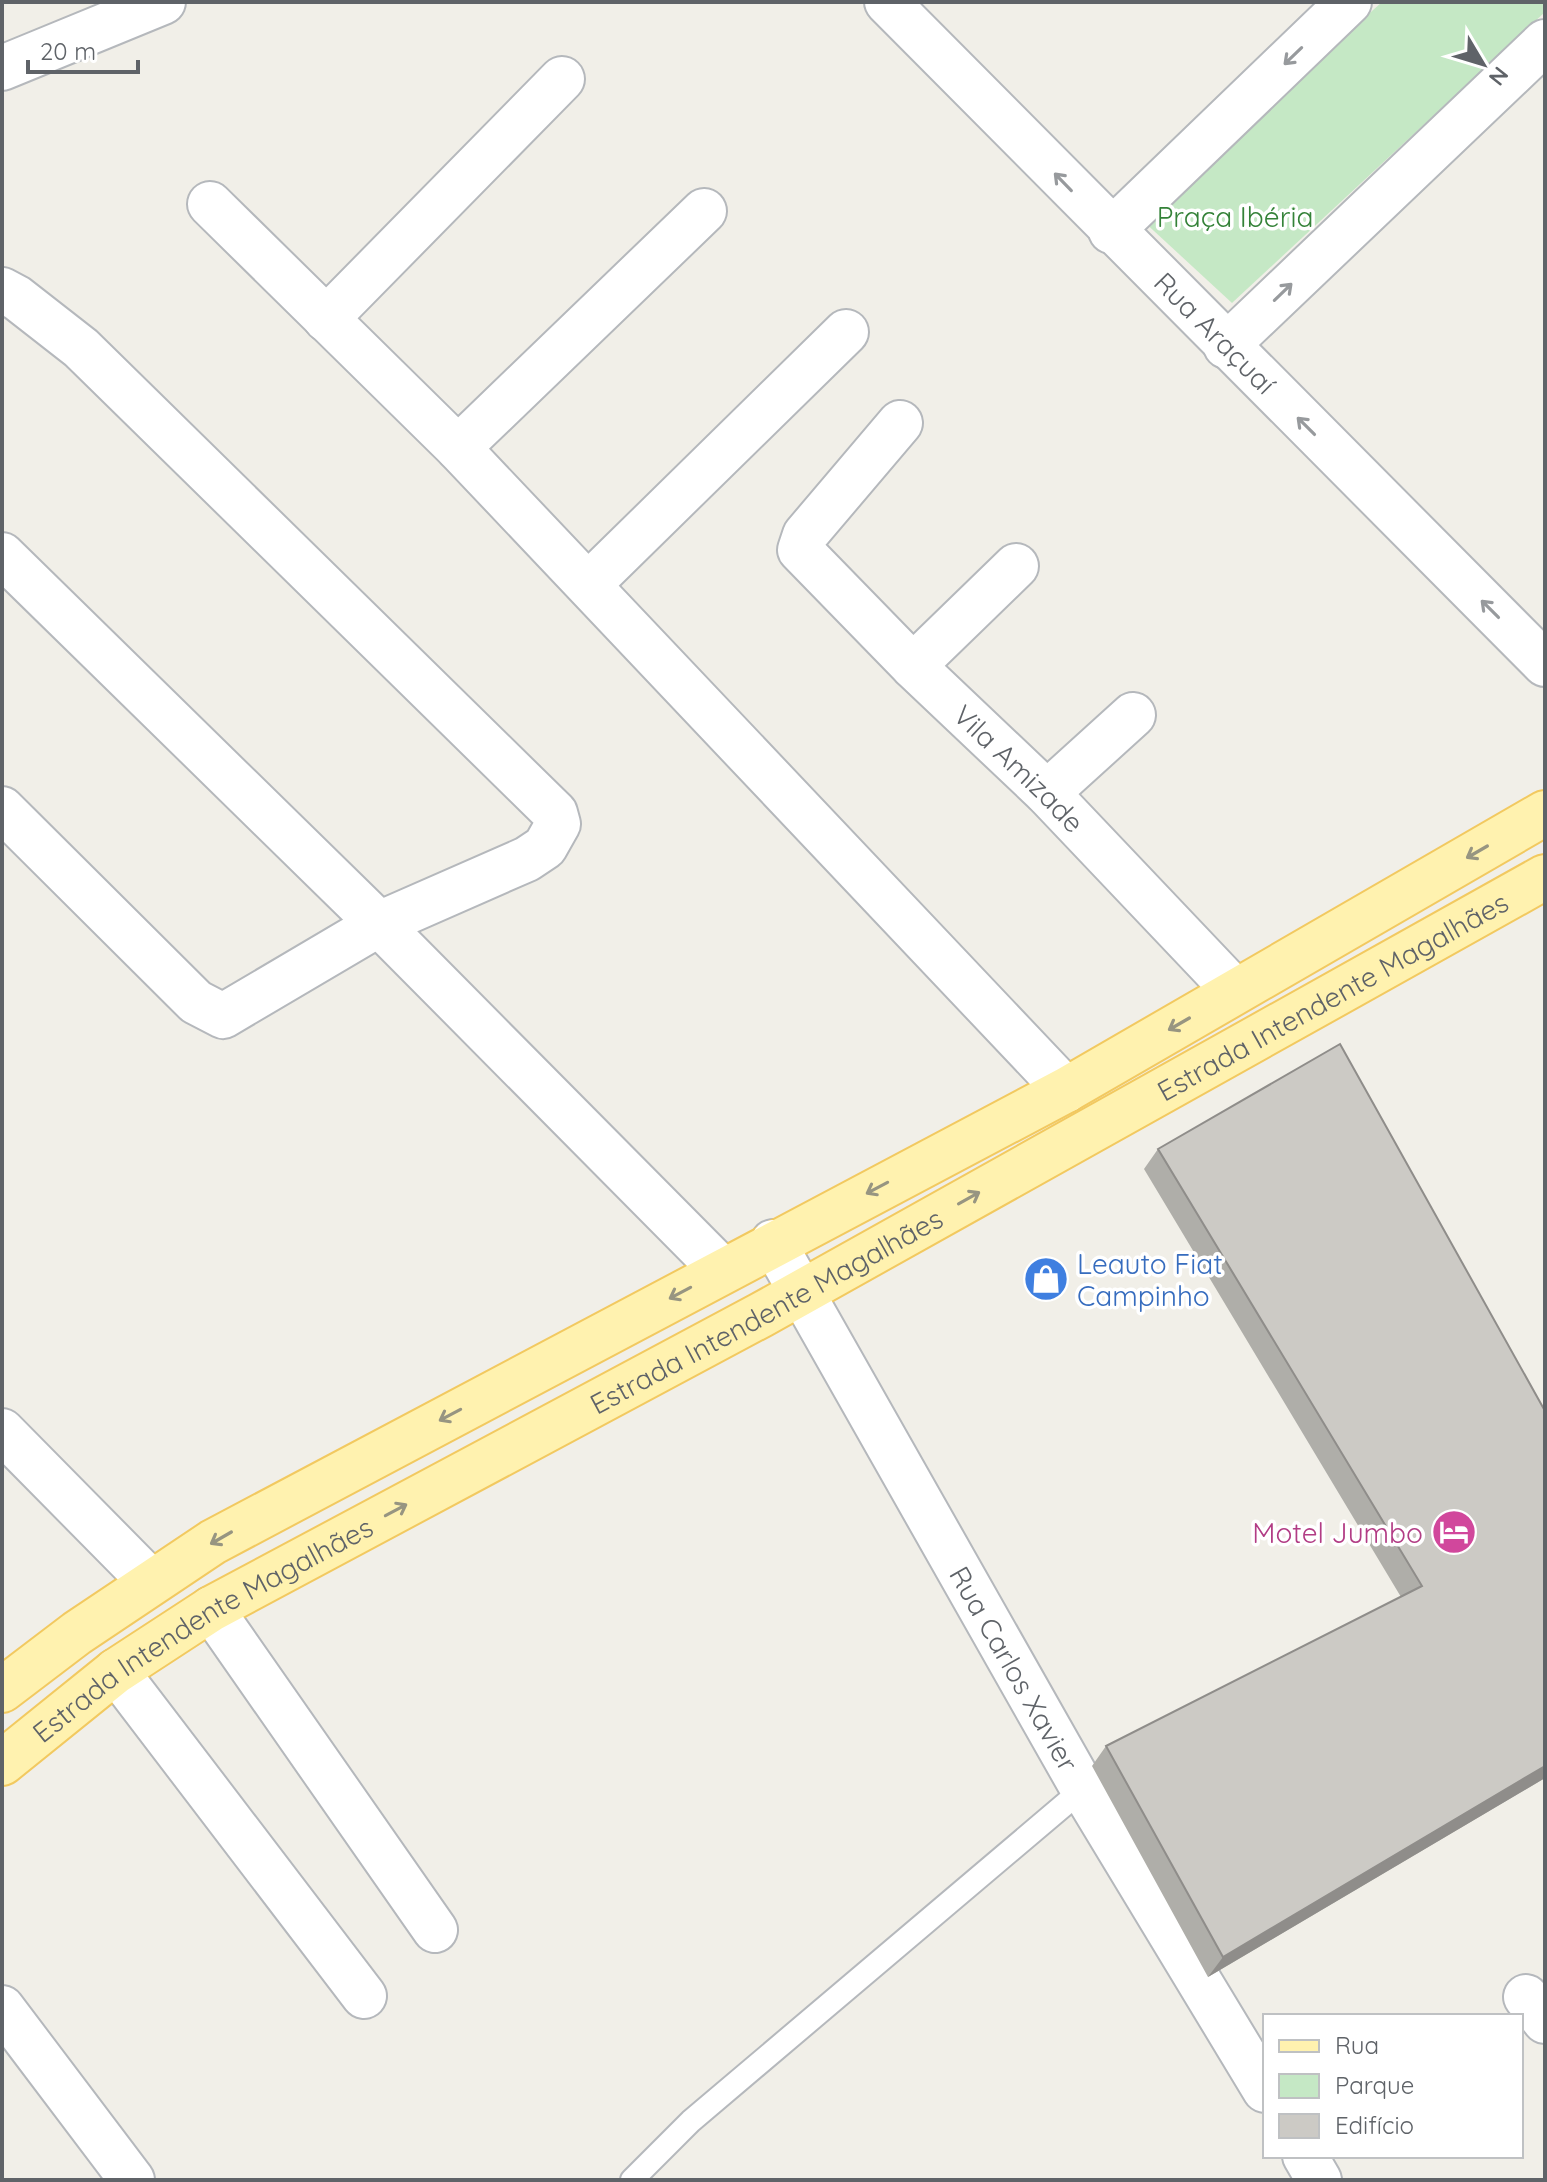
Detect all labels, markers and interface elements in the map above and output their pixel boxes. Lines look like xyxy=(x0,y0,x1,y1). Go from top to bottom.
scale bar xyxy=(28,24,138,74)
north arrow xyxy=(1443,24,1523,104)
text: 20 m xyxy=(40,36,96,66)
one-way arrow xyxy=(1284,46,1303,65)
text: N xyxy=(1483,61,1515,91)
one-way arrow xyxy=(1054,173,1073,192)
park label: Praça Ibéria xyxy=(1157,199,1313,234)
street label: Rua Araçuaí xyxy=(1147,264,1284,401)
one-way arrow xyxy=(1272,284,1292,302)
one-way arrow xyxy=(1297,417,1316,436)
one-way arrow xyxy=(1481,600,1500,619)
street label: Vila Amizade xyxy=(947,697,1092,839)
one-way arrow xyxy=(1466,844,1489,860)
street label: Estrada Intendente Magalhães xyxy=(1151,884,1514,1108)
one-way arrow xyxy=(1168,1016,1191,1032)
one-way arrow xyxy=(866,1181,889,1197)
one-way arrow xyxy=(956,1190,980,1206)
street label: Estrada Intendente Magalhães xyxy=(583,1200,948,1421)
place label: Leauto Fiat Campinho xyxy=(1077,1246,1223,1313)
shop icon: Leauto Fiat Campinho xyxy=(1022,1255,1070,1303)
one-way arrow xyxy=(669,1286,692,1302)
one-way arrow xyxy=(439,1407,462,1423)
one-way arrow xyxy=(384,1502,407,1518)
hotel icon: Motel Jumbo xyxy=(1430,1508,1478,1556)
street label: Estrada Intendente Magalhães xyxy=(25,1509,378,1749)
place label: Motel Jumbo xyxy=(1252,1515,1423,1550)
one-way arrow xyxy=(210,1530,233,1546)
street label: Rua Carlos Xavier xyxy=(943,1560,1087,1777)
legend xyxy=(1263,2014,1523,2158)
text: Rua xyxy=(1335,2030,1379,2060)
text: Parque xyxy=(1335,2070,1414,2100)
text: Edifício xyxy=(1335,2110,1414,2140)

